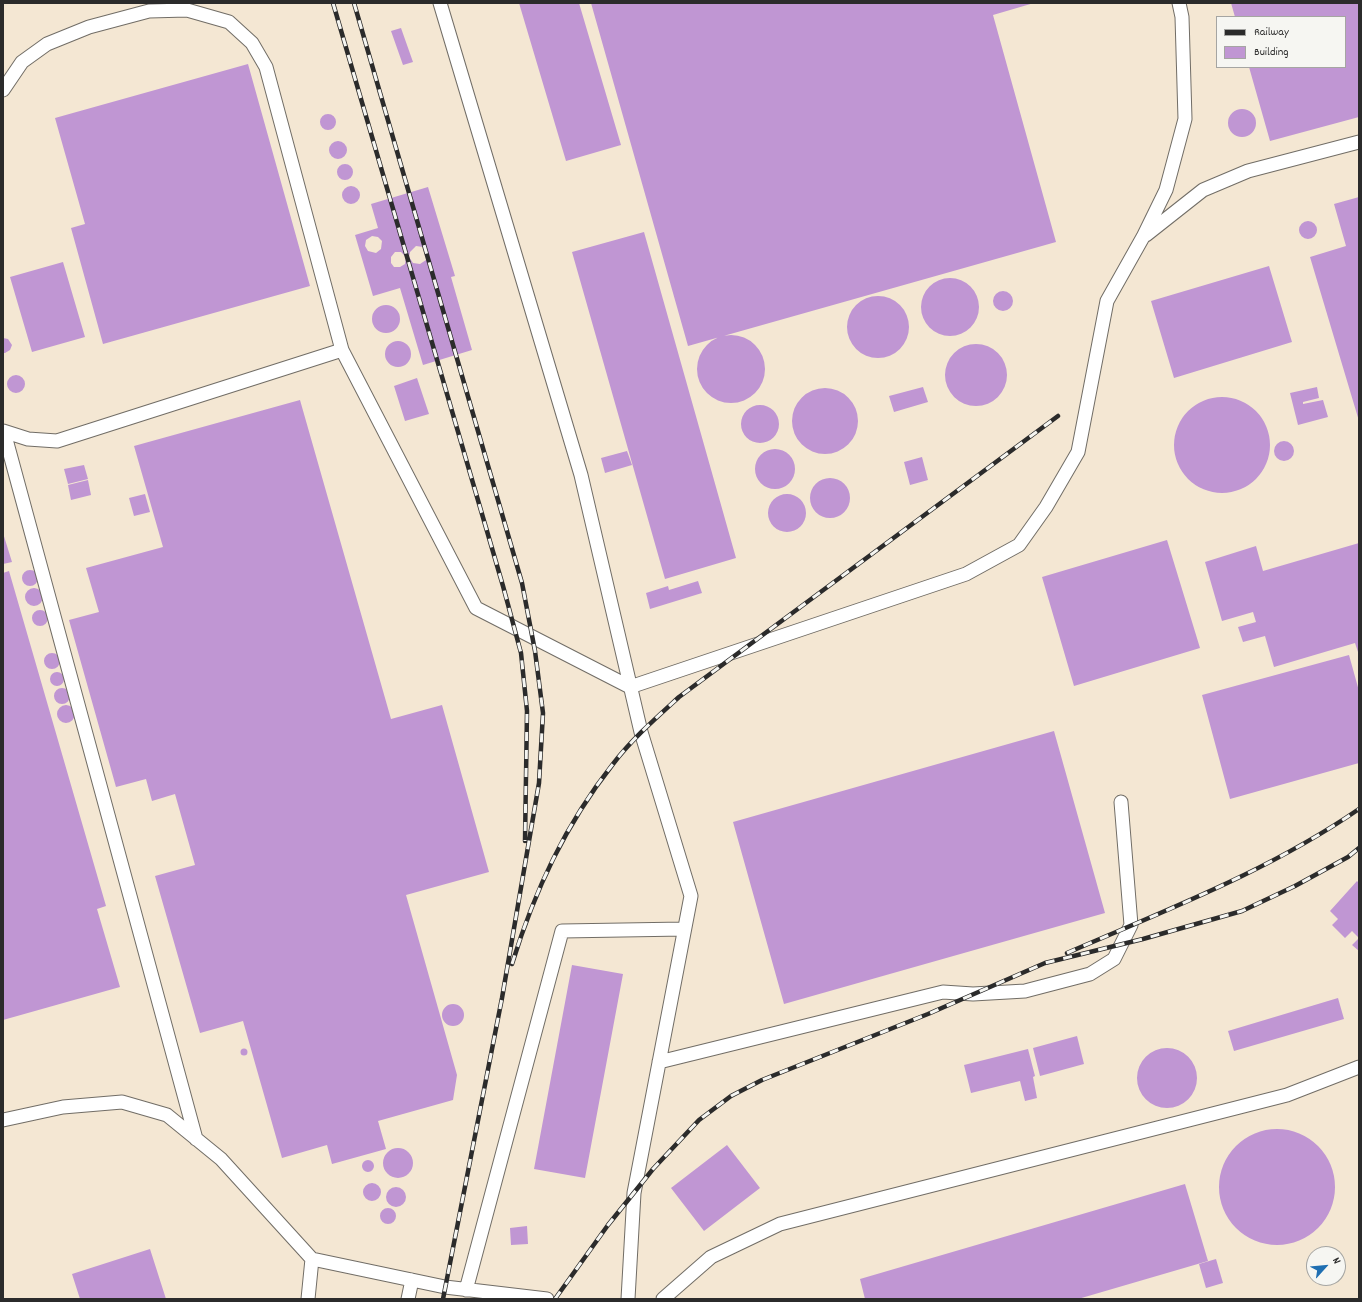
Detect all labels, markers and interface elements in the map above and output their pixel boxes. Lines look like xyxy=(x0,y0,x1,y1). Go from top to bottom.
legend xyxy=(1216,16,1346,68)
text: Railway xyxy=(1254,24,1289,41)
text: Building xyxy=(1254,44,1289,61)
north arrow xyxy=(1306,1246,1346,1286)
text: N xyxy=(1327,1255,1344,1267)

